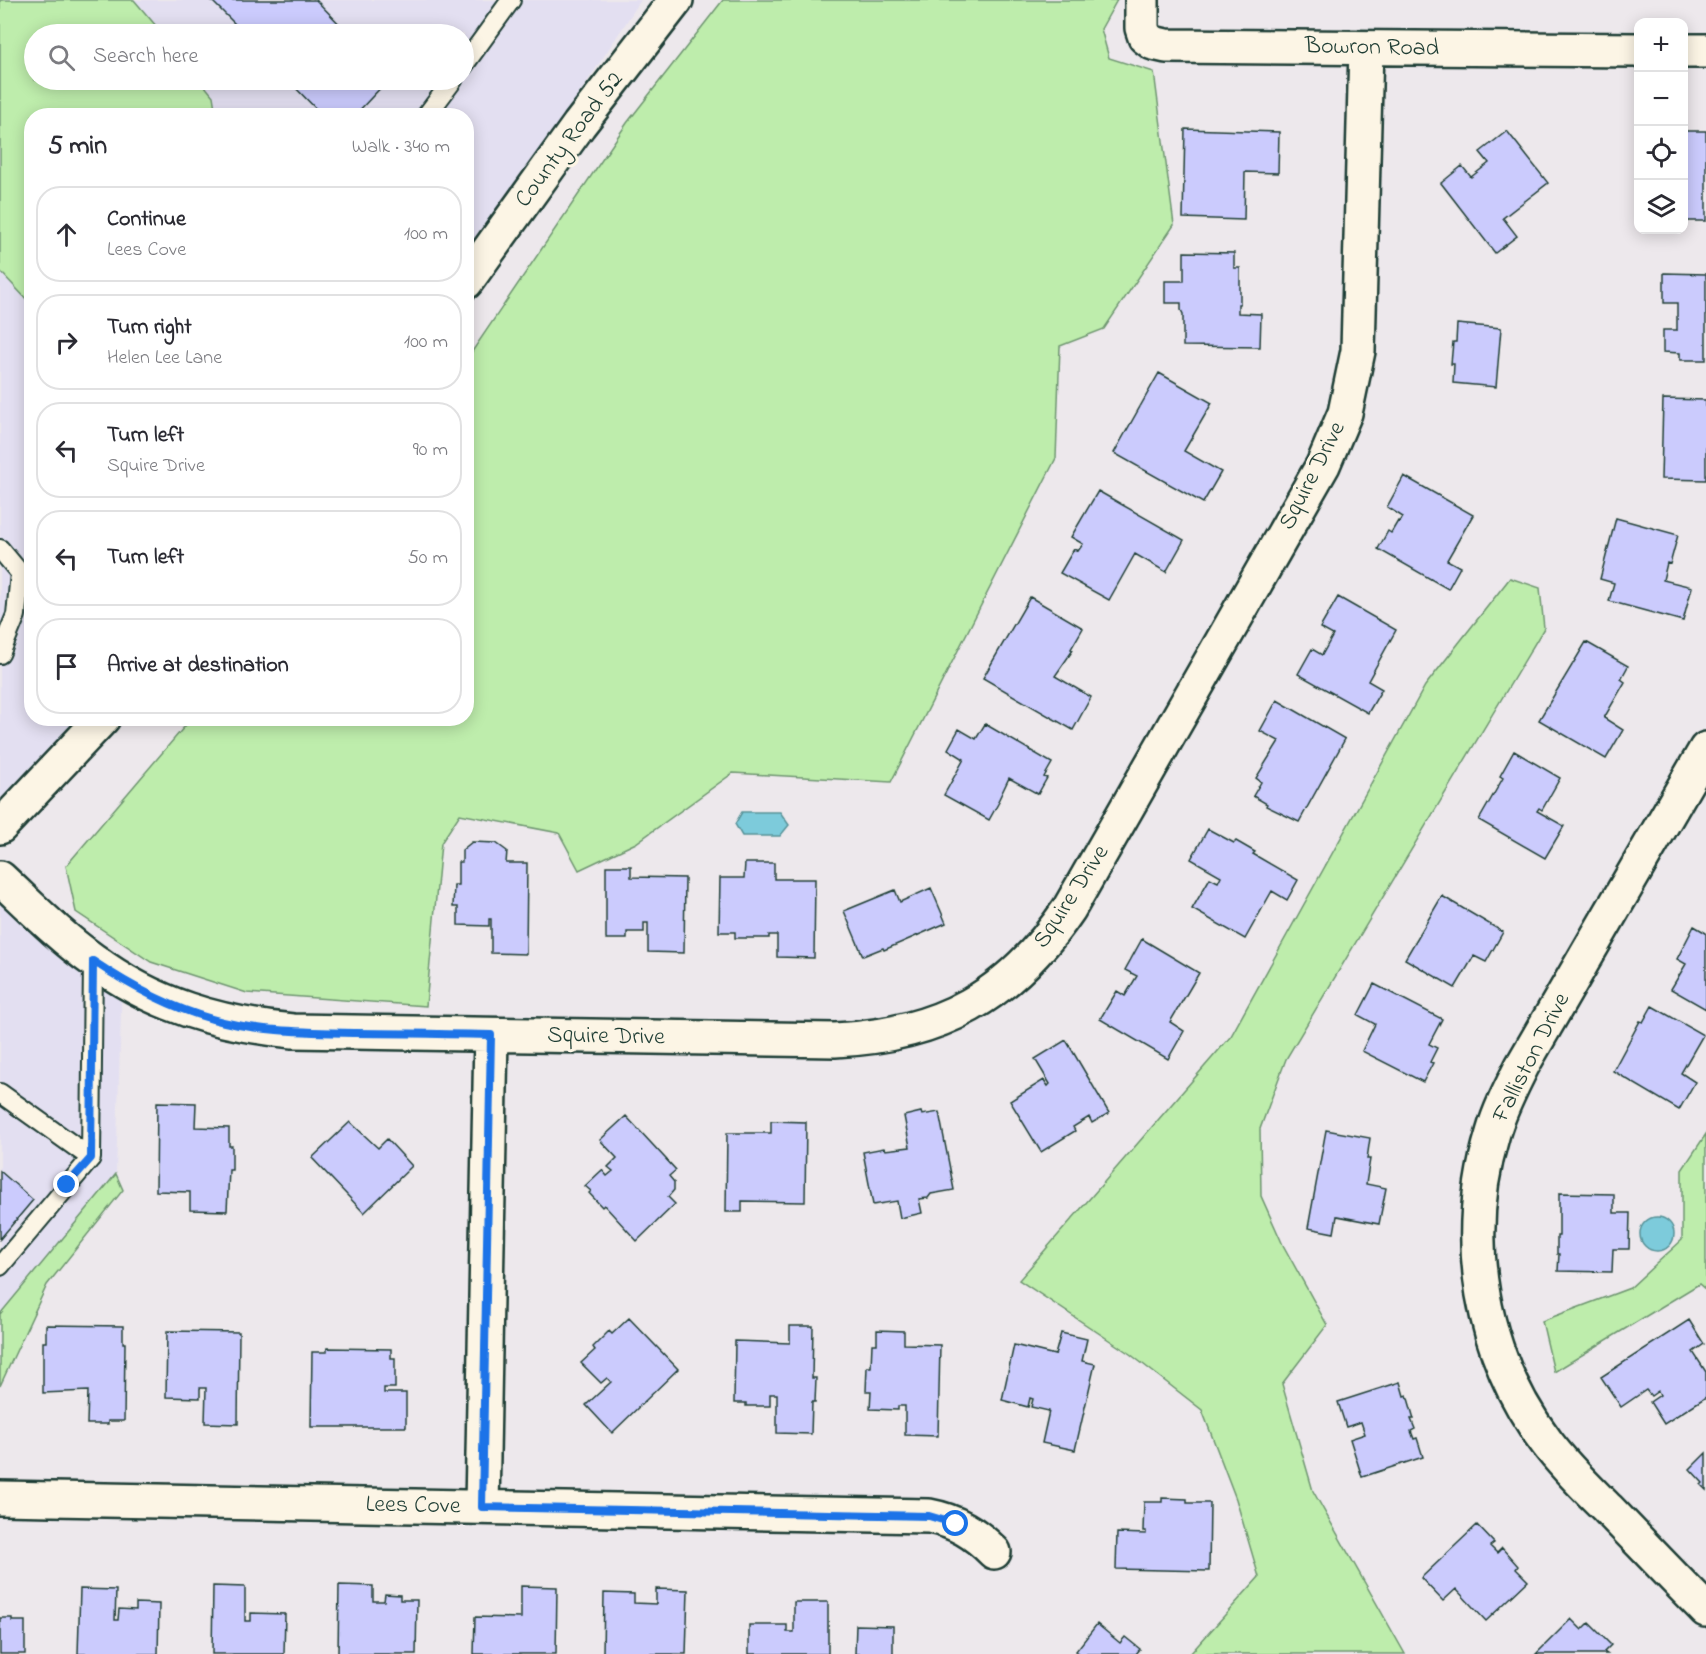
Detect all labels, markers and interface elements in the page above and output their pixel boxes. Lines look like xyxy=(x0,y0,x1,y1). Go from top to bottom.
map controls xyxy=(1634,18,1688,234)
button: + xyxy=(1634,18,1688,72)
search box xyxy=(24,24,474,90)
street label: Bowron Road xyxy=(1304,29,1440,67)
icon: search xyxy=(45,41,78,74)
text: Search here xyxy=(93,41,198,73)
street label: County Road 52 xyxy=(507,65,634,216)
button: − xyxy=(1634,72,1688,126)
button: locate xyxy=(1634,126,1688,180)
text: 5 min xyxy=(48,128,107,166)
text: Walk · 340 m xyxy=(352,133,450,162)
button: layers xyxy=(1634,180,1688,234)
text: Continue xyxy=(107,204,186,236)
icon: ahead xyxy=(50,218,83,251)
text: 100 m xyxy=(404,220,448,249)
text: Lees Cove xyxy=(107,236,186,265)
text: Turn right xyxy=(107,312,192,344)
icon: right xyxy=(50,326,83,359)
text: 100 m xyxy=(404,328,448,357)
text: Helen Lee Lane xyxy=(107,344,222,373)
street label: Squire Drive xyxy=(1271,415,1355,536)
text: Turn left xyxy=(107,420,184,452)
icon: left xyxy=(50,434,83,467)
text: 90 m xyxy=(413,436,448,465)
text: Squire Drive xyxy=(107,452,205,481)
icon: left xyxy=(50,542,83,575)
text: Turn left xyxy=(107,542,184,574)
text: 50 m xyxy=(407,544,448,573)
icon: arrive xyxy=(50,650,83,683)
text: Arrive at destination xyxy=(107,650,289,682)
street label: Squire Drive xyxy=(1025,838,1119,956)
street label: Falliston Drive xyxy=(1484,987,1580,1130)
street label: Squire Drive xyxy=(547,1018,665,1056)
route end xyxy=(53,1171,79,1197)
street label: Lees Cove xyxy=(365,1488,461,1524)
route start xyxy=(942,1510,968,1536)

